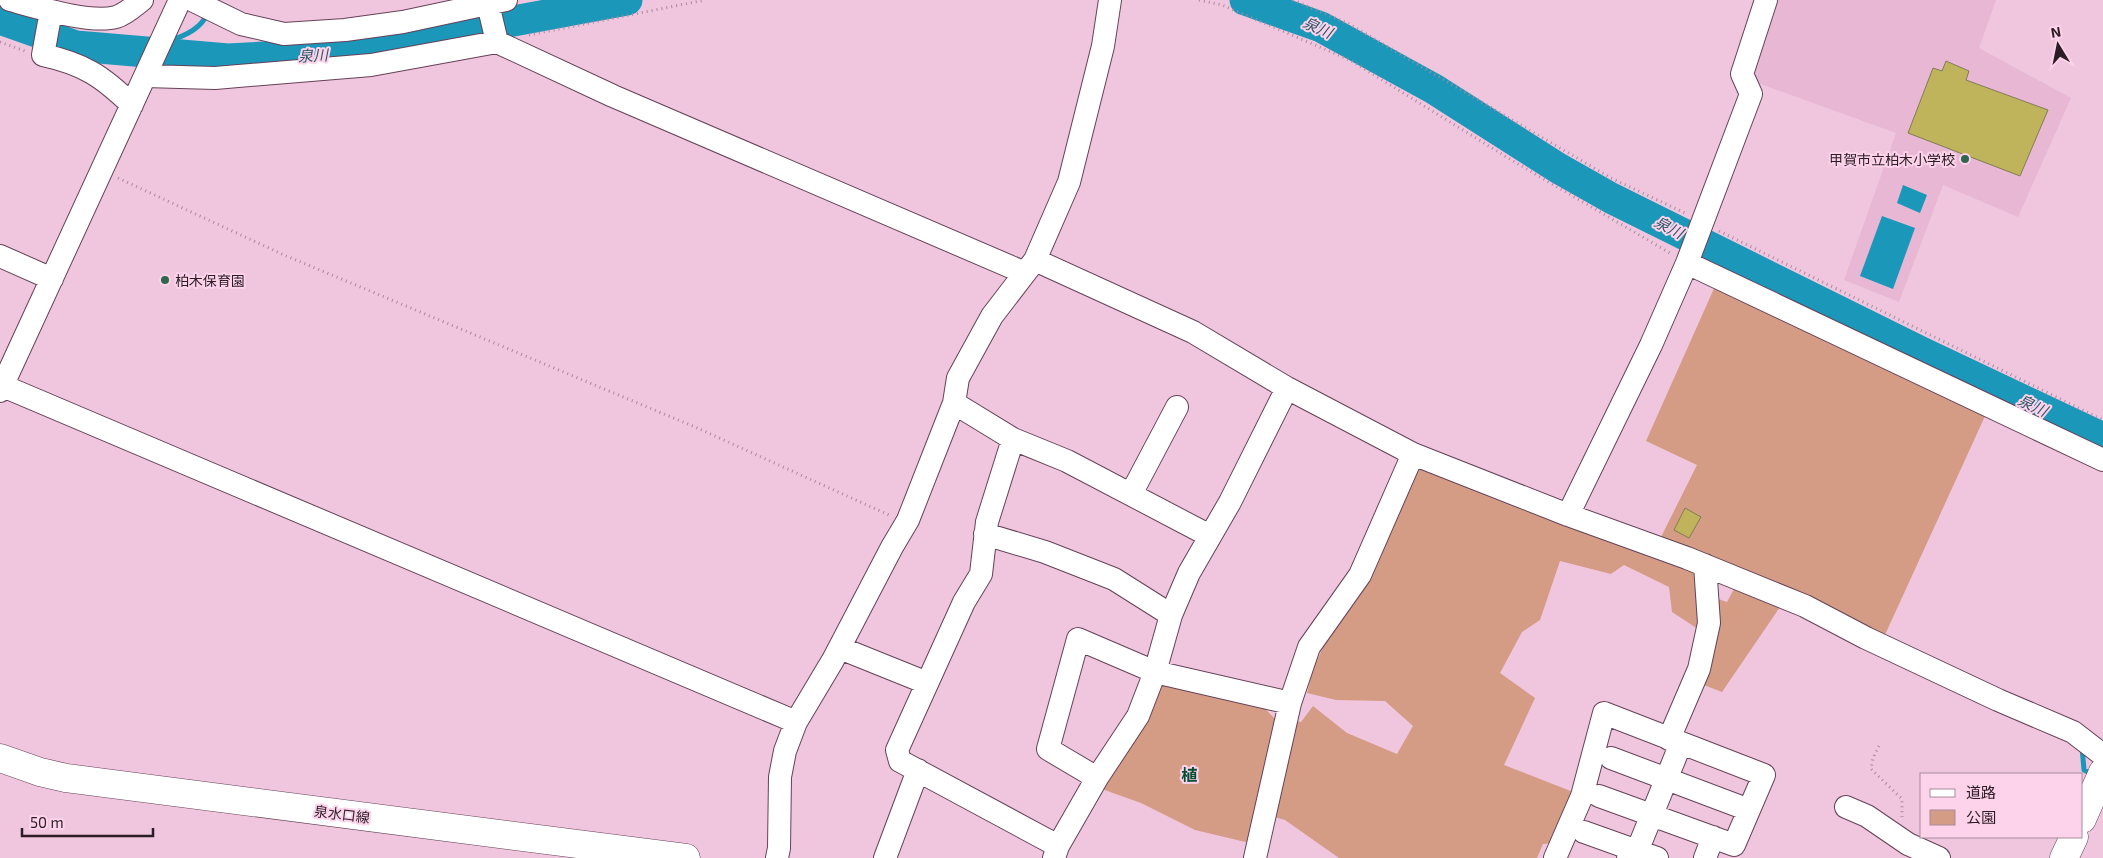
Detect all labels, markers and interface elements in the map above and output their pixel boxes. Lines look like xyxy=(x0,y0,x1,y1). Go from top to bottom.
water label: 泉川 xyxy=(1301,13,1337,42)
north arrow xyxy=(2033,20,2083,70)
text: N xyxy=(2049,22,2062,41)
water label: 泉川 xyxy=(298,45,330,65)
place label: 甲賀市立柏木小学校 xyxy=(1829,151,1955,168)
marker: 甲賀市立柏木小学校 xyxy=(1959,153,1971,165)
water label: 泉川 xyxy=(1652,212,1688,243)
place label: 柏木保育園 xyxy=(175,272,245,289)
marker: 柏木保育園 xyxy=(159,274,171,286)
water label: 泉川 xyxy=(2016,391,2052,420)
district label: 植 xyxy=(1181,765,1197,784)
legend xyxy=(1920,773,2083,838)
text: 道路 xyxy=(1966,783,1996,801)
street label: 泉水口線 xyxy=(313,802,371,826)
scale bar xyxy=(22,806,154,838)
text: 公園 xyxy=(1966,808,1996,826)
text: 50 m xyxy=(30,813,64,831)

